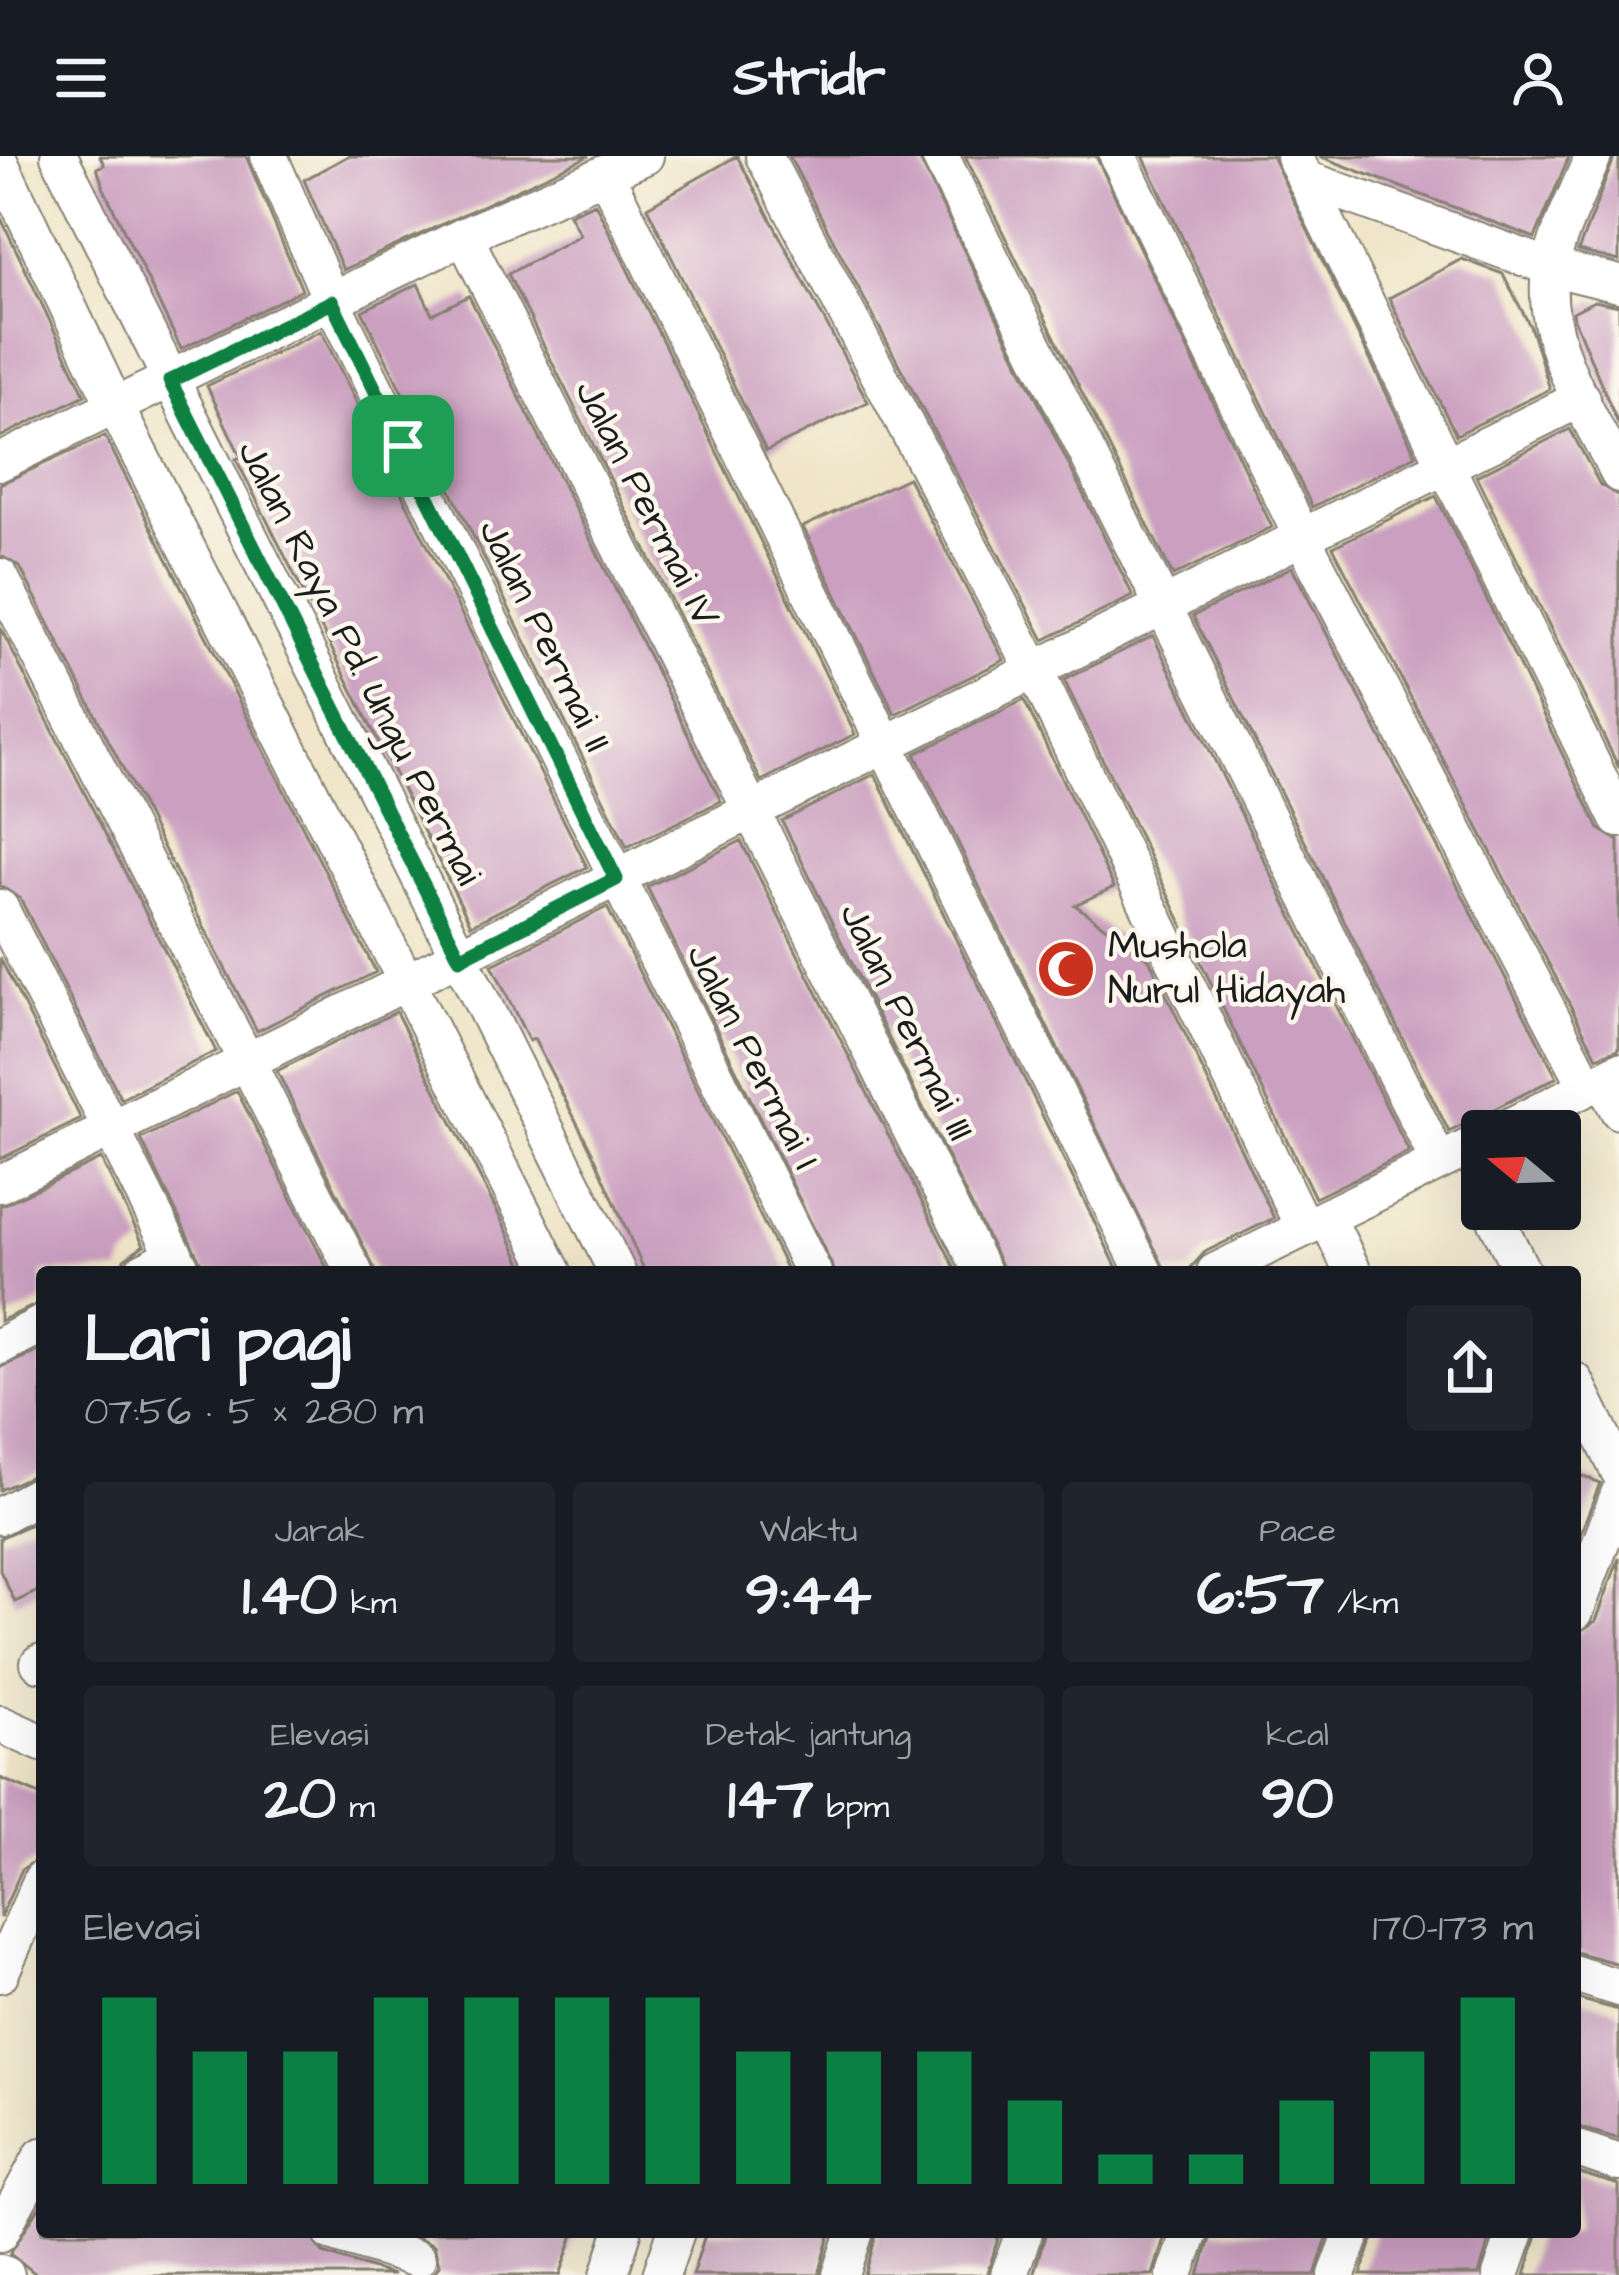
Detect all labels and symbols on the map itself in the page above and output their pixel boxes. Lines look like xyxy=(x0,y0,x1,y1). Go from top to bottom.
street label: Jalan Permai IV xyxy=(560,371,732,637)
pin xyxy=(352,395,454,497)
street label: Jalan Raya Pd. Ungu Permai xyxy=(222,431,495,895)
street label: Jalan Permai II xyxy=(464,511,624,761)
street label: Jalan Permai III xyxy=(825,894,987,1150)
place label: Mushola Nurul Hidayah xyxy=(1108,920,1345,1020)
street label: Jalan Permai I xyxy=(672,935,832,1179)
mosque icon: Mushola Nurul Hidayah xyxy=(1035,938,1097,1000)
north arrow xyxy=(1461,1110,1581,1230)

